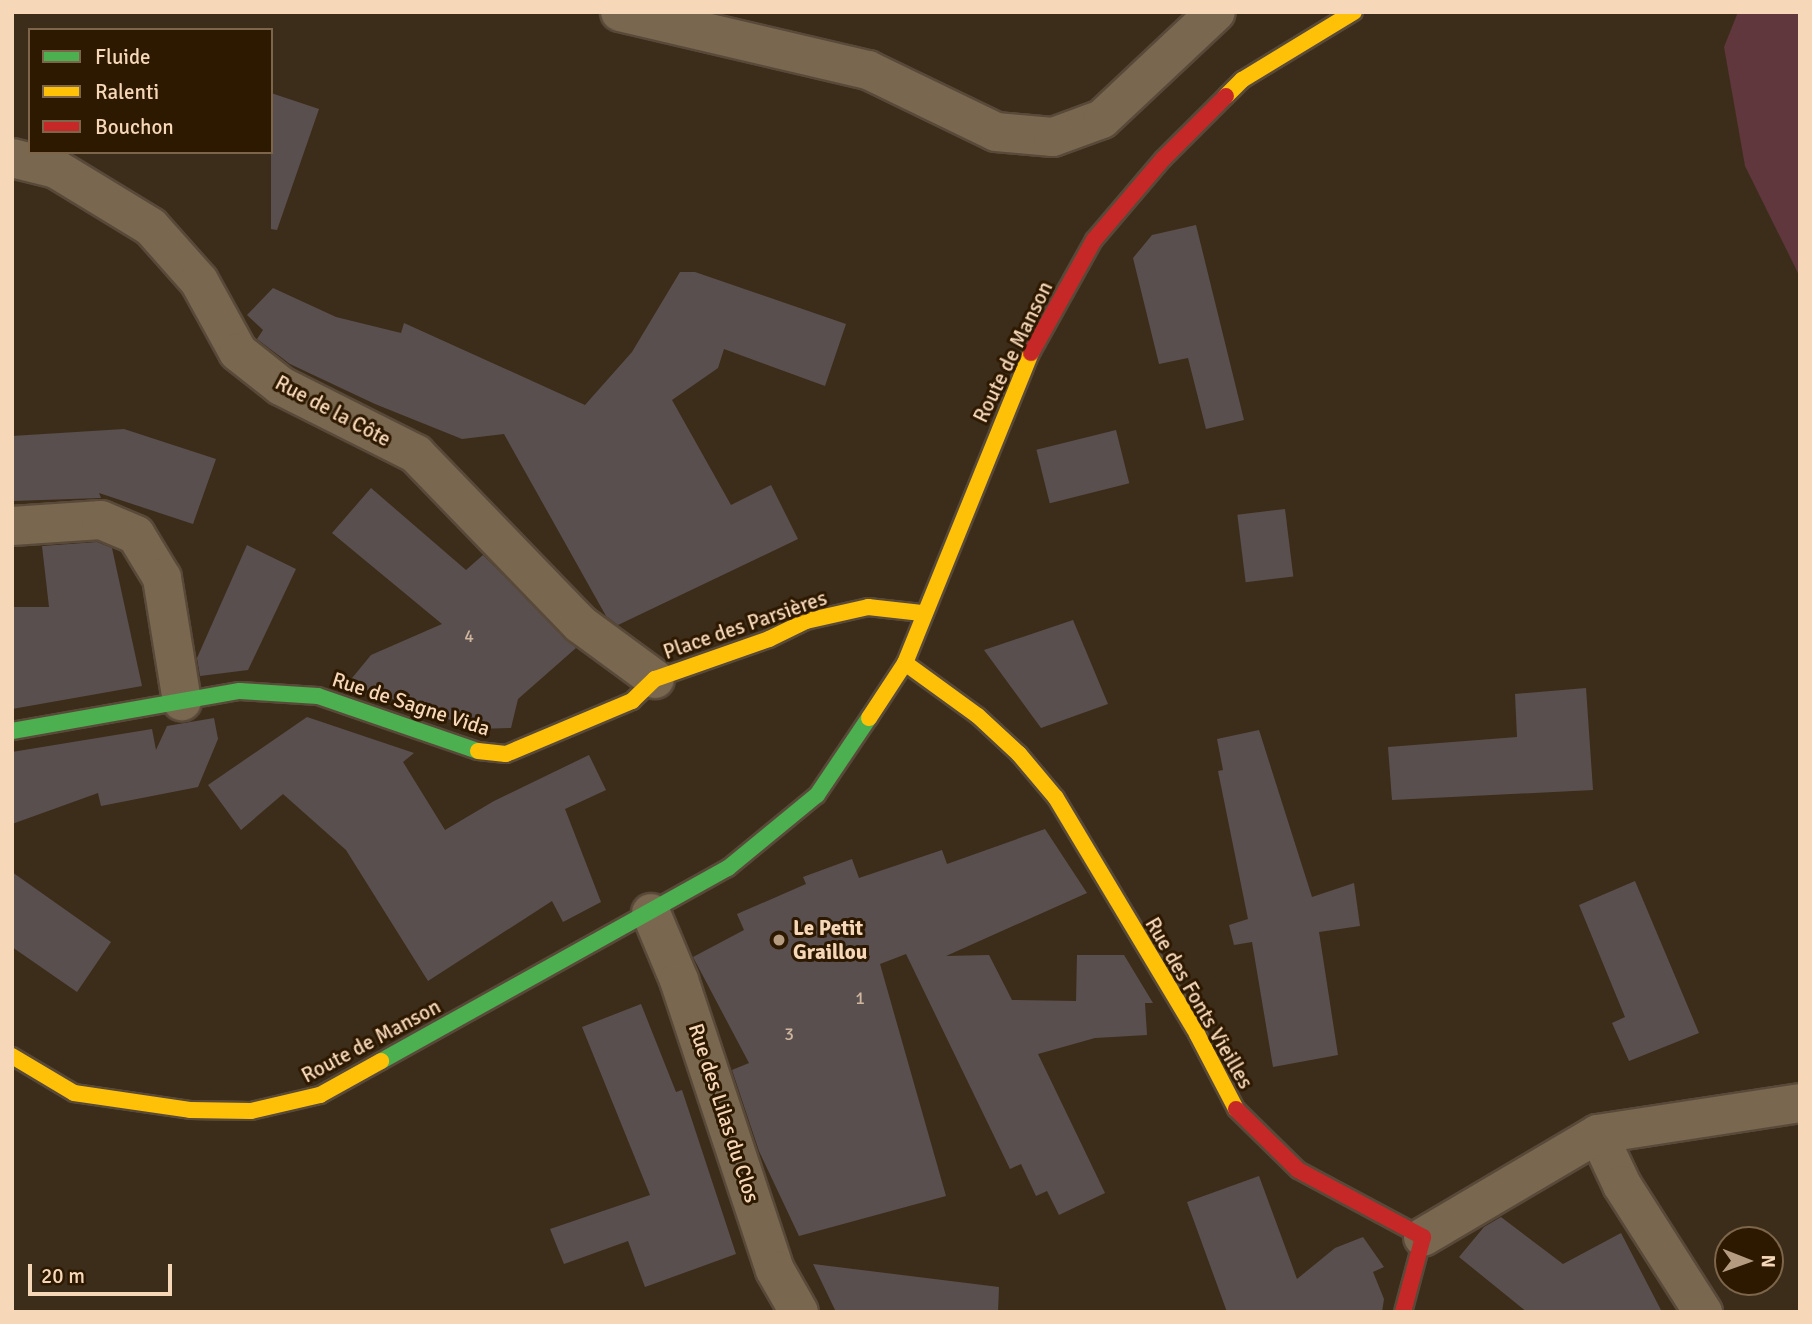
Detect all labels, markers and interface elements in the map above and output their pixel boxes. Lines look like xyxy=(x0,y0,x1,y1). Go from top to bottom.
legend xyxy=(28,28,273,154)
text: Fluide xyxy=(95,44,151,70)
text: Ralenti xyxy=(95,79,159,105)
text: Bouchon xyxy=(95,114,174,140)
street label: Route de Manson xyxy=(968,277,1058,427)
street label: Rue de la Côte xyxy=(271,370,395,452)
street label: Place des Parsières xyxy=(660,585,830,665)
house number: 4 xyxy=(464,625,474,647)
street label: Rue de Sagne Vida xyxy=(329,667,493,741)
street label: Rue des Fonts Vieilles xyxy=(1140,913,1258,1093)
place label: Le Petit Graillou xyxy=(793,915,867,965)
marker: Le Petit Graillou xyxy=(771,932,787,948)
house number: 1 xyxy=(855,987,865,1009)
street label: Route de Manson xyxy=(297,994,445,1088)
street label: Rue des Lilas du Clos xyxy=(683,1020,765,1206)
house number: 3 xyxy=(784,1023,794,1045)
north arrow xyxy=(1714,1226,1784,1296)
scale bar xyxy=(32,1250,175,1294)
text: N xyxy=(1756,1255,1780,1268)
text: 20 m xyxy=(41,1263,85,1289)

